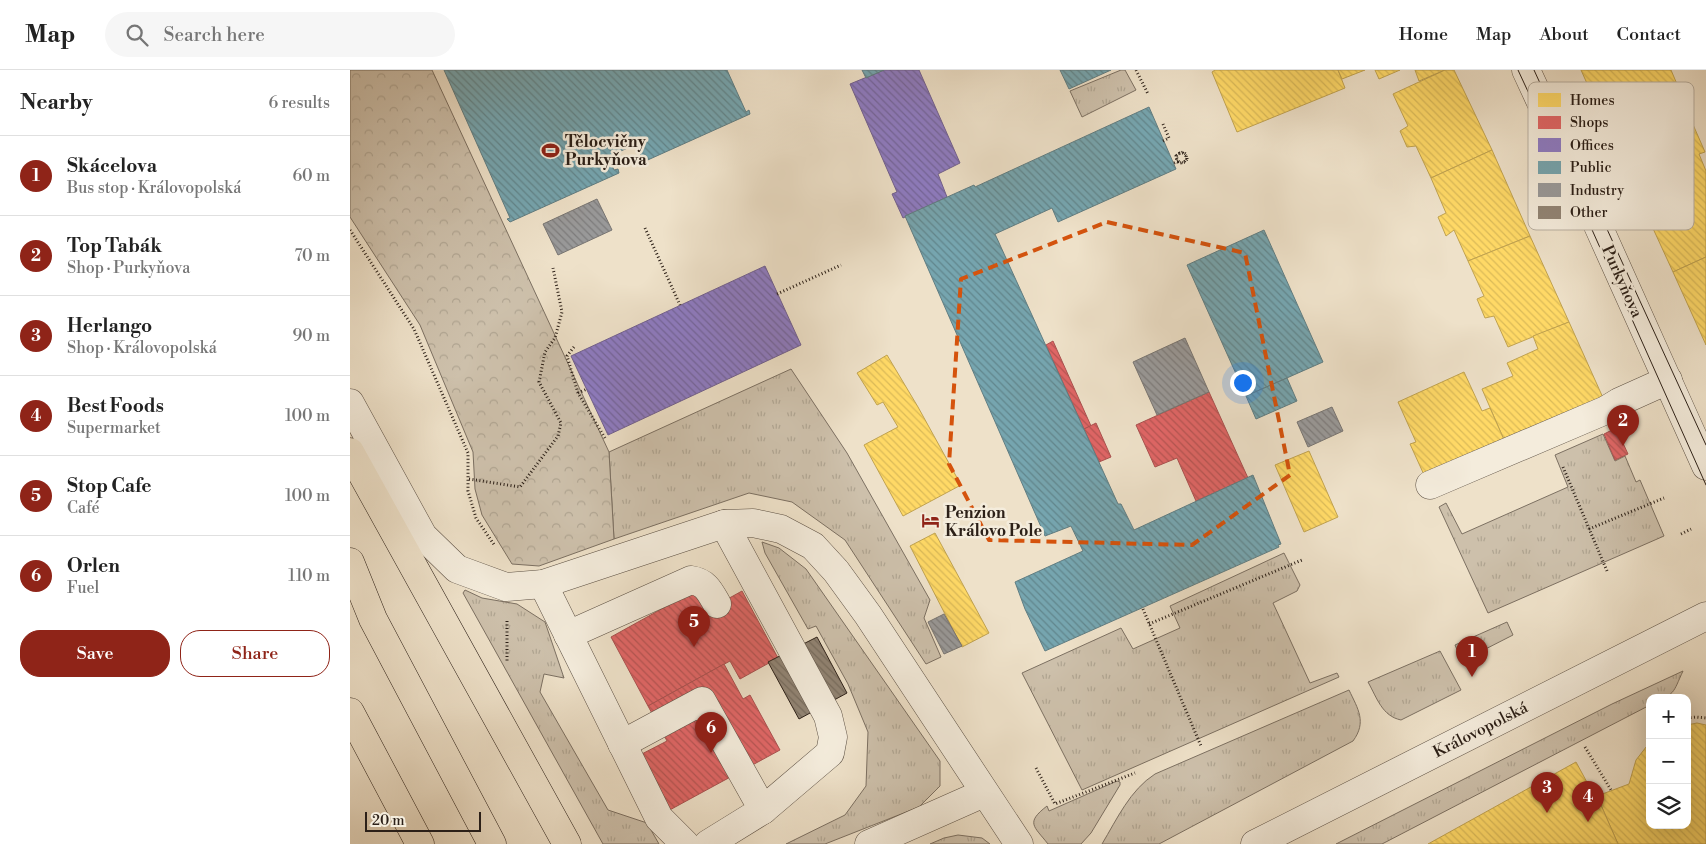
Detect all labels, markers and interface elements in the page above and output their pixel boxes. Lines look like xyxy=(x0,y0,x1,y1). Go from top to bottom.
search box xyxy=(105,12,455,57)
text: Map xyxy=(25,20,75,50)
icon: search xyxy=(123,21,151,49)
text: Search here xyxy=(163,23,265,47)
text: Home xyxy=(1399,23,1448,46)
text: Map xyxy=(1476,23,1512,46)
text: About xyxy=(1540,23,1589,46)
text: Contact xyxy=(1617,23,1681,46)
legend xyxy=(1528,82,1694,230)
text: Nearby xyxy=(20,90,93,116)
text: Homes xyxy=(1570,92,1615,110)
text: 6 results xyxy=(269,93,330,113)
text: Shops xyxy=(1570,114,1608,132)
place label: Tělocvičny Purkyňova xyxy=(565,132,647,170)
text: Offices xyxy=(1570,137,1614,155)
sports icon: Tělocvičny Purkyňova xyxy=(541,140,561,160)
text: Skácelova xyxy=(67,154,157,178)
text: Public xyxy=(1570,159,1611,177)
text: 1 xyxy=(32,166,40,186)
text: 60 m xyxy=(292,166,330,186)
text: Bus stop · Královopolská xyxy=(67,178,241,198)
text: Industry xyxy=(1570,182,1624,200)
text: Other xyxy=(1570,204,1608,222)
text: Top Tabák xyxy=(67,234,162,258)
street label: Purkyňova xyxy=(1597,242,1647,321)
text: 2 xyxy=(31,246,41,266)
text: 70 m xyxy=(294,246,330,266)
text: Shop · Purkyňova xyxy=(67,258,190,278)
text: Herlango xyxy=(67,314,152,338)
text: 3 xyxy=(31,326,41,346)
text: 90 m xyxy=(292,326,330,346)
text: Shop · Královopolská xyxy=(67,338,217,358)
your location xyxy=(1230,370,1256,396)
text: Best Foods xyxy=(67,394,164,418)
pin: 2 xyxy=(1607,405,1639,446)
text: 4 xyxy=(31,406,41,426)
text: 100 m xyxy=(285,406,330,426)
text: Supermarket xyxy=(67,418,161,438)
text: Stop Cafe xyxy=(67,474,152,498)
text: 5 xyxy=(31,486,41,506)
text: 100 m xyxy=(285,486,330,506)
text: Café xyxy=(67,498,100,518)
place label: Penzion Královo Pole xyxy=(945,503,1043,541)
hotel icon: Penzion Královo Pole xyxy=(921,511,941,531)
text: Orlen xyxy=(67,554,120,578)
text: 6 xyxy=(31,566,41,586)
text: 110 m xyxy=(288,566,330,586)
text: Fuel xyxy=(67,578,99,598)
pin: 5 xyxy=(678,606,710,647)
button: Save xyxy=(20,630,170,677)
button: Share xyxy=(180,630,330,677)
pin: 1 xyxy=(1456,636,1488,677)
map controls xyxy=(1646,694,1691,829)
button: + xyxy=(1646,694,1691,739)
street label: Královopolská xyxy=(1430,697,1532,762)
pin: 6 xyxy=(695,712,727,753)
button: − xyxy=(1646,739,1691,784)
pin: 3 xyxy=(1531,772,1563,813)
pin: 4 xyxy=(1572,781,1604,822)
button: layers xyxy=(1646,784,1691,829)
scale bar xyxy=(365,809,481,832)
text: 20 m xyxy=(372,812,404,830)

